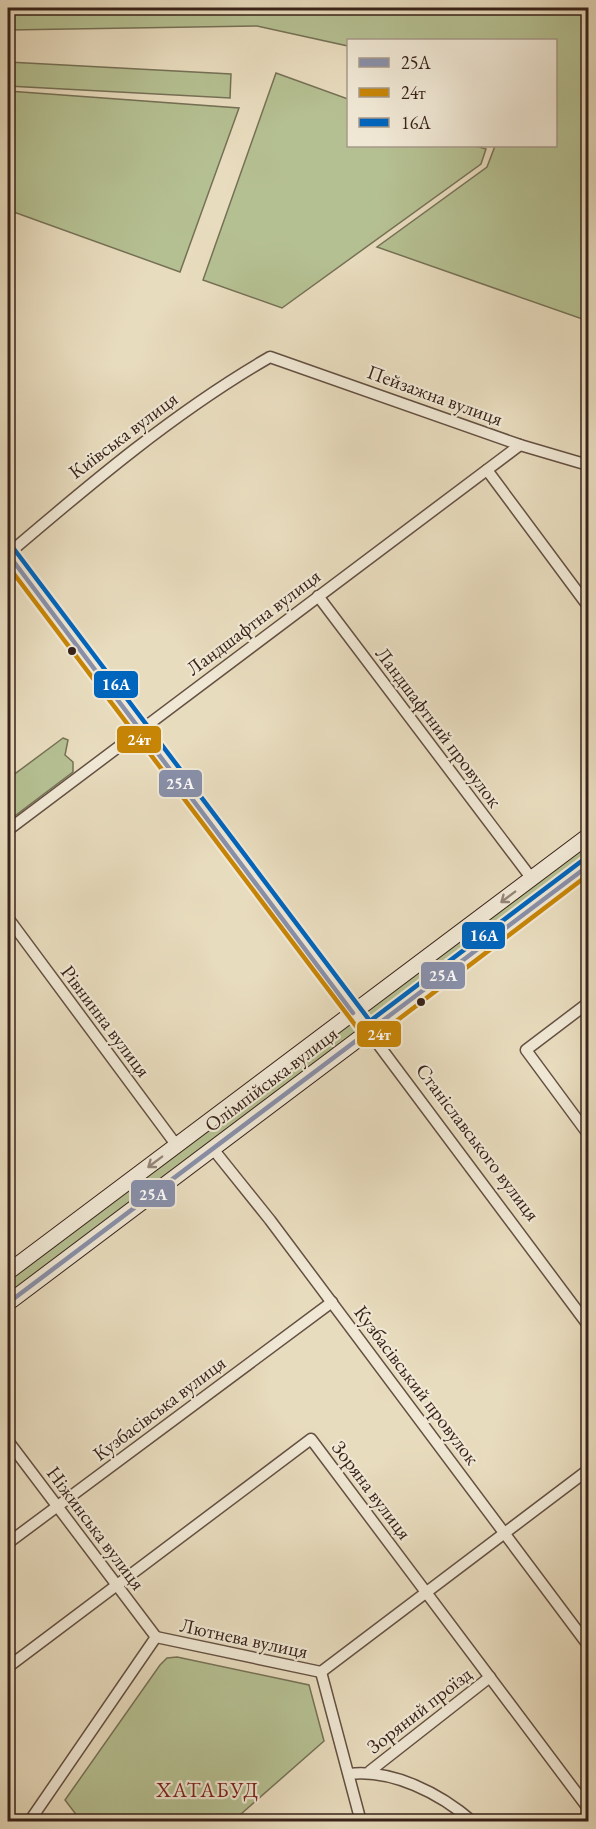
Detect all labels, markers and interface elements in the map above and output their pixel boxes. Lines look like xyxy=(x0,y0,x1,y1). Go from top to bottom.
legend xyxy=(347,39,557,147)
text: 25А xyxy=(401,51,431,74)
text: 24т xyxy=(401,81,426,104)
text: 16А xyxy=(401,111,431,134)
street label: Пейзажна вулиця xyxy=(364,358,506,432)
street label: Київська вулиця xyxy=(63,386,183,484)
street label: Ландшафтна вулиця xyxy=(181,563,325,681)
street label: Ландшафтний провулок xyxy=(370,641,508,813)
unlabelled marker xyxy=(66,645,78,657)
line badge: 16А xyxy=(93,670,139,699)
text: 16А xyxy=(102,674,131,695)
line badge: 24т xyxy=(116,725,162,754)
text: 24т xyxy=(127,729,152,750)
line badge: 25А xyxy=(158,769,203,798)
text: 25А xyxy=(166,773,195,794)
one-way arrow xyxy=(501,890,517,903)
line badge: 16А xyxy=(461,921,506,950)
text: 16А xyxy=(470,925,499,946)
street label: Рівнинна вулиця xyxy=(55,960,157,1082)
line badge: 25А xyxy=(420,961,466,990)
text: 25А xyxy=(429,965,458,986)
unlabelled marker xyxy=(415,996,427,1008)
street label: Олімпійська вулиця xyxy=(199,1020,343,1138)
line badge: 24т xyxy=(356,1020,402,1048)
text: 24т xyxy=(367,1024,392,1045)
street label: Станіславського вулиця xyxy=(410,1058,546,1226)
one-way arrow xyxy=(148,1155,164,1168)
line badge: 25А xyxy=(130,1179,176,1208)
text: 25А xyxy=(139,1184,168,1205)
street label: Кузбасівський провулок xyxy=(348,1300,486,1470)
street label: Кузбасівська вулиця xyxy=(87,1350,231,1466)
street label: Зоряна вулиця xyxy=(326,1435,418,1545)
street label: Ніжинська вулиця xyxy=(41,1461,151,1595)
street label: Лютнева вулиця xyxy=(178,1612,310,1664)
street label: Зоряний проїзд xyxy=(361,1661,477,1759)
district label: ХАТАБУД xyxy=(155,1776,260,1803)

